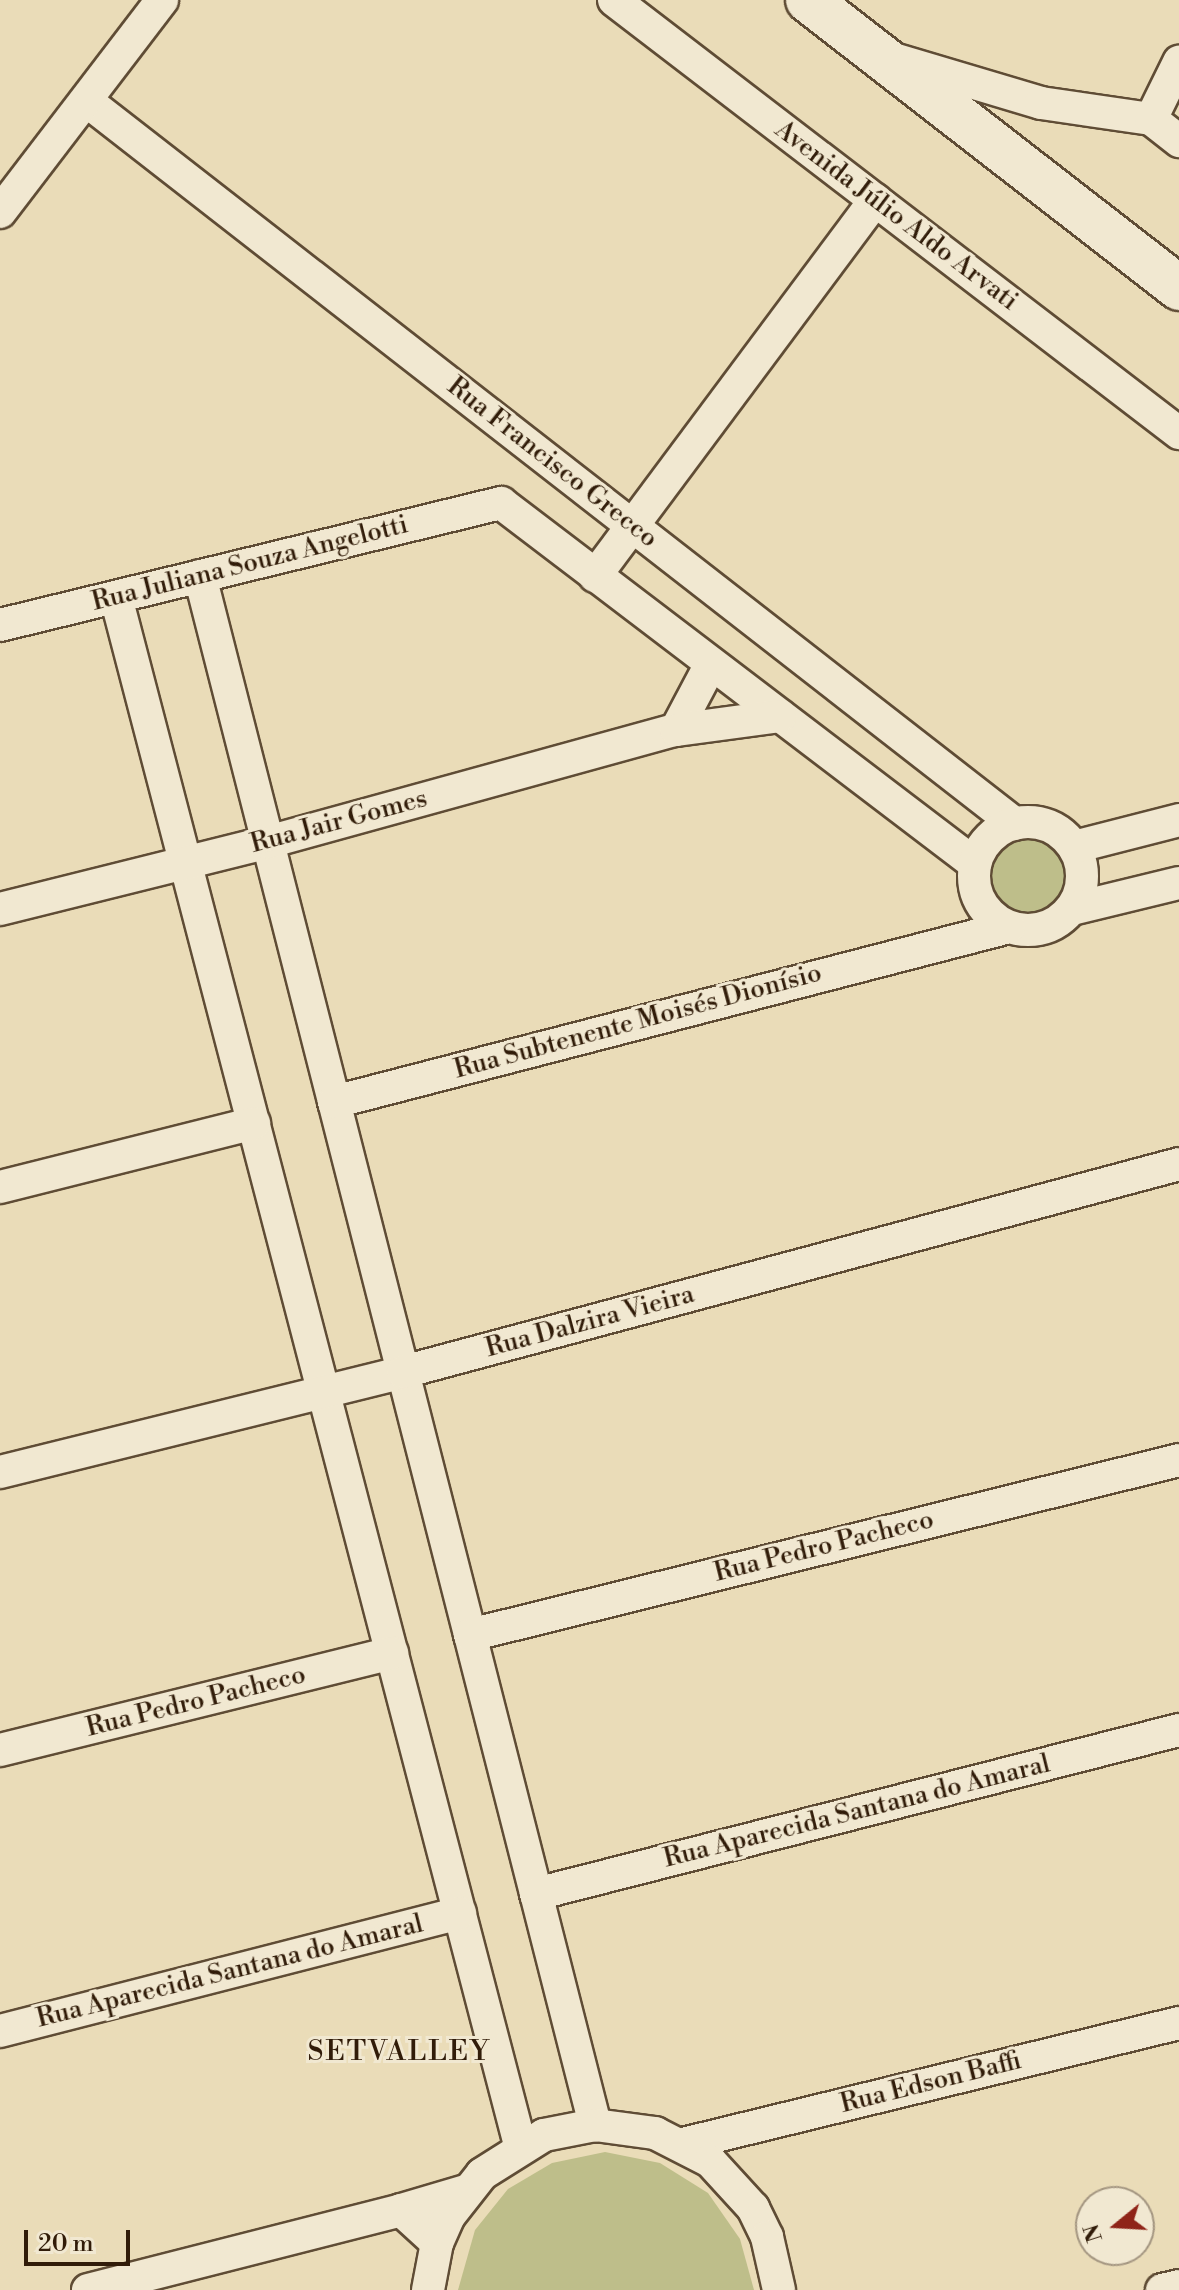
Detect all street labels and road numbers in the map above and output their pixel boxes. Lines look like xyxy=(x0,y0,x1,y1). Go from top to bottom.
street label: Avenida Júlio Aldo Arvati xyxy=(768,114,1024,318)
street label: Rua Francisco Grecco xyxy=(441,371,663,555)
street label: Rua Juliana Souza Angelotti xyxy=(89,510,411,618)
street label: Rua Jair Gomes xyxy=(247,783,431,861)
street label: Rua Subtenente Moisés Dionísio xyxy=(451,958,825,1086)
street label: Rua Dalzira Vieira xyxy=(482,1279,698,1365)
street label: Rua Pedro Pacheco xyxy=(711,1505,937,1589)
street label: Rua Pedro Pacheco xyxy=(83,1660,309,1744)
street label: Rua Aparecida Santana do Amaral xyxy=(660,1749,1054,1875)
street label: Rua Aparecida Santana do Amaral xyxy=(33,1909,427,2035)
street label: Rua Edson Baffi xyxy=(837,2045,1025,2121)

